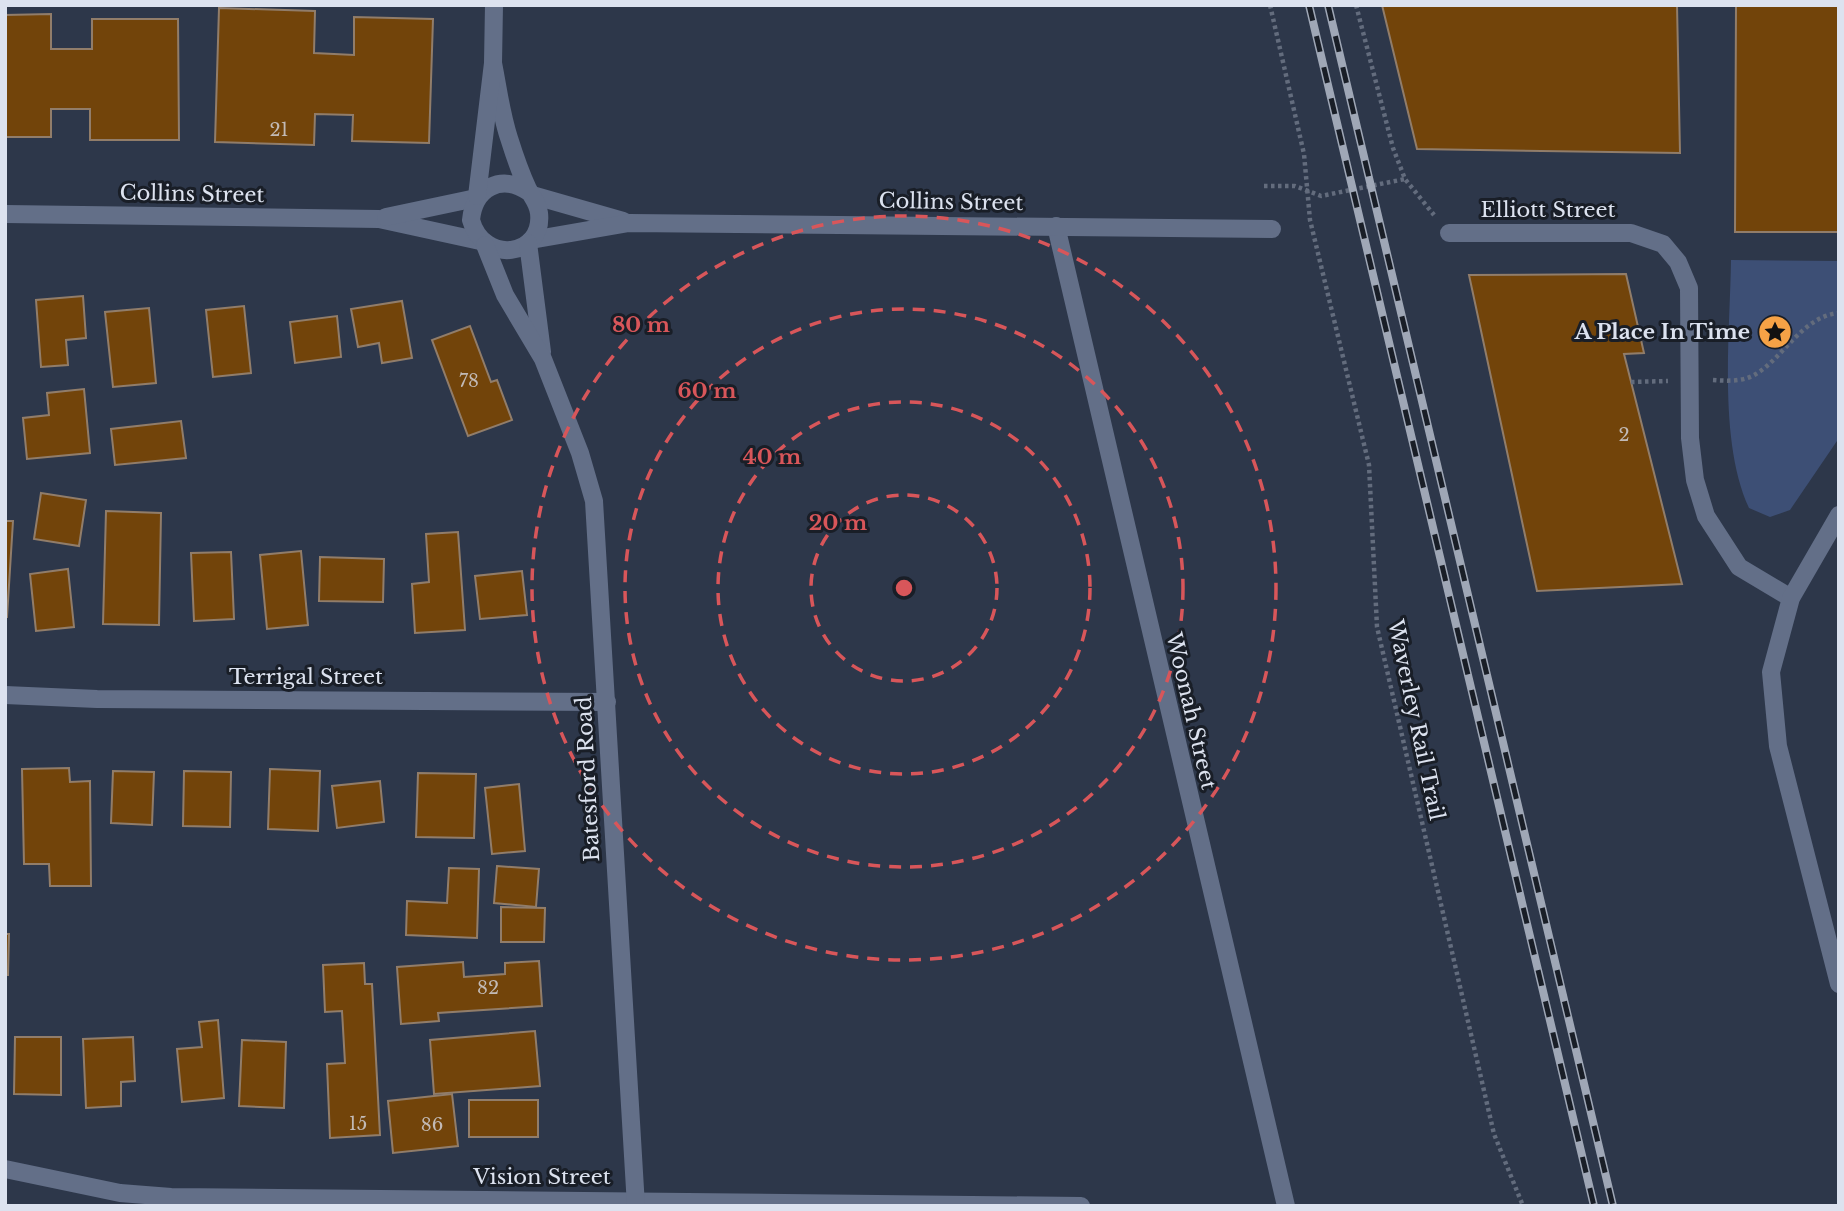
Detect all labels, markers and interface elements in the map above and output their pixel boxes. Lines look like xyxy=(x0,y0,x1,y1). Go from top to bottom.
house number: 21 xyxy=(269,119,289,141)
street label: Collins Street xyxy=(119,180,265,208)
street label: Collins Street xyxy=(878,188,1024,216)
street label: Elliott Street xyxy=(1481,197,1615,223)
text: 80 m xyxy=(612,312,670,338)
place icon: A Place In Time xyxy=(1756,313,1794,351)
place label: A Place In Time xyxy=(1574,319,1750,345)
house number: 78 xyxy=(459,370,479,392)
text: 60 m xyxy=(678,378,736,404)
house number: 2 xyxy=(1618,424,1630,446)
text: 40 m xyxy=(743,444,801,470)
text: 20 m xyxy=(809,510,867,536)
centre of rings xyxy=(892,576,916,600)
street label: Waverley Rail Trail xyxy=(1382,616,1450,823)
street label: Woonah Street xyxy=(1160,629,1222,792)
street label: Terrigal Street xyxy=(229,664,383,690)
street label: Batesford Road xyxy=(571,696,605,862)
house number: 82 xyxy=(477,977,499,999)
house number: 15 xyxy=(349,1113,367,1135)
house number: 86 xyxy=(421,1114,443,1136)
street label: Vision Street xyxy=(472,1164,611,1190)

